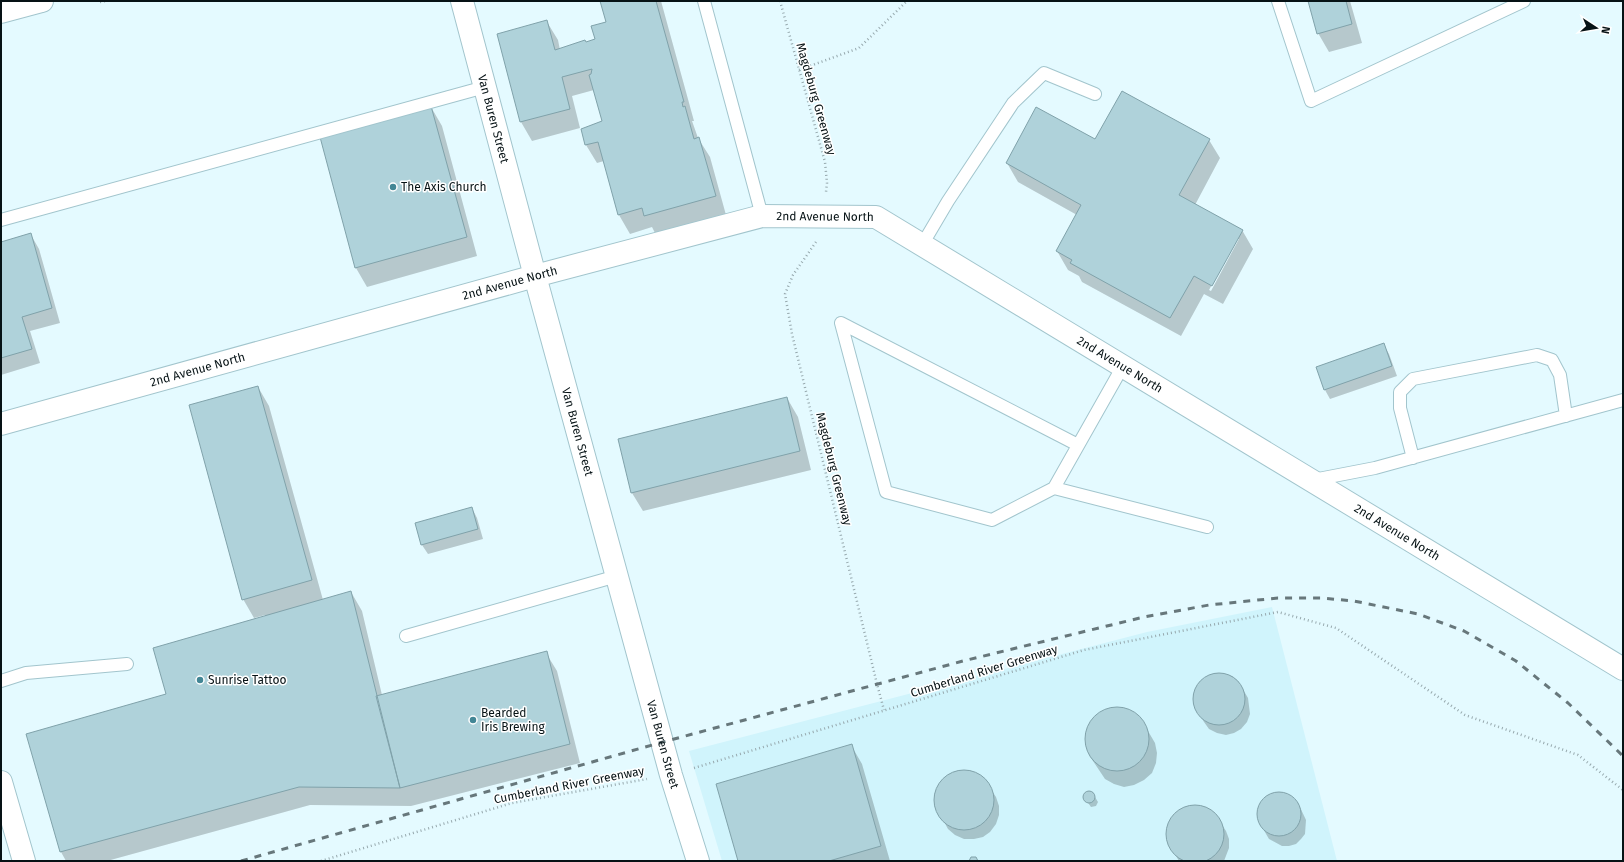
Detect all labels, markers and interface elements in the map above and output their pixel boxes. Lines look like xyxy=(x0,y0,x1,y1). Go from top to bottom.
north arrow xyxy=(1576,8,1616,48)
text: N xyxy=(1598,25,1612,35)
street label: Magdeburg Greenway xyxy=(793,41,839,157)
street label: Van Buren Street xyxy=(475,73,512,165)
place label: The Axis Church xyxy=(401,180,486,194)
marker: The Axis Church xyxy=(388,182,398,192)
street label: 2nd Avenue North xyxy=(776,209,874,224)
street label: 2nd Avenue North xyxy=(461,263,559,303)
street label: 2nd Avenue North xyxy=(1074,333,1165,396)
street label: 2nd Avenue North xyxy=(149,350,247,389)
street label: Van Buren Street xyxy=(559,386,596,478)
street label: Magdeburg Greenway xyxy=(813,411,855,527)
street label: 2nd Avenue North xyxy=(1352,501,1443,564)
street label: Cumberland River Greenway xyxy=(909,642,1059,700)
place label: Sunrise Tattoo xyxy=(208,673,287,687)
marker: Sunrise Tattoo xyxy=(195,675,205,685)
street label: Van Buren Street xyxy=(644,699,682,791)
place label: Bearded Iris Brewing xyxy=(481,706,545,734)
marker: Bearded Iris Brewing xyxy=(468,715,478,725)
street label: Cumberland River Greenway xyxy=(493,764,646,806)

